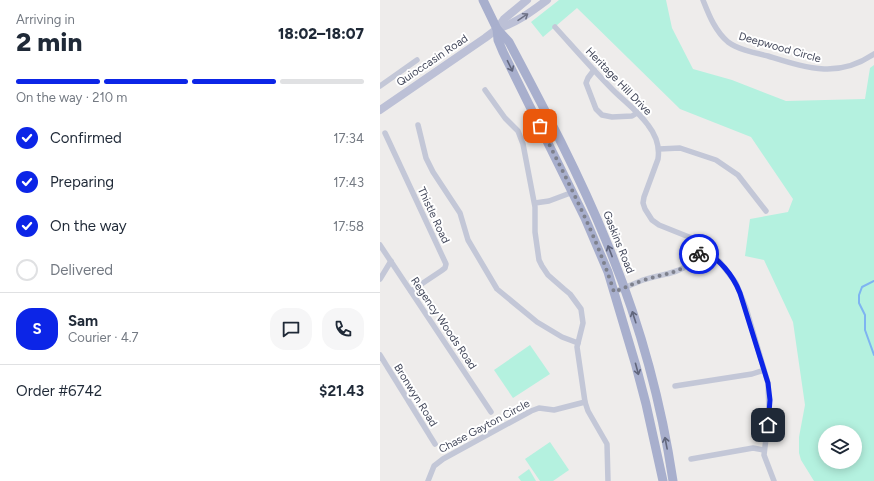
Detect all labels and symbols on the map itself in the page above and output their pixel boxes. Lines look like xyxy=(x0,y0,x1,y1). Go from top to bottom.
one-way arrow xyxy=(517,13,528,21)
street label: Deepwood Circle xyxy=(737,30,822,65)
street label: Quioccasin Road xyxy=(394,32,470,89)
street label: Heritage Hill Drive xyxy=(583,45,654,118)
one-way arrow xyxy=(507,59,514,71)
pin xyxy=(523,109,557,143)
street label: Thistle Road xyxy=(415,185,452,245)
street label: Gaskins Road xyxy=(600,209,637,275)
courier xyxy=(679,234,719,274)
one-way arrow xyxy=(606,246,614,258)
street label: Regency Woods Road xyxy=(408,275,479,372)
one-way arrow xyxy=(630,310,637,323)
street label: Bronwyn Road xyxy=(391,362,440,429)
one-way arrow xyxy=(634,363,641,376)
street label: Chase Gayton Circle xyxy=(437,397,532,456)
pin xyxy=(751,408,785,442)
one-way arrow xyxy=(662,437,670,450)

